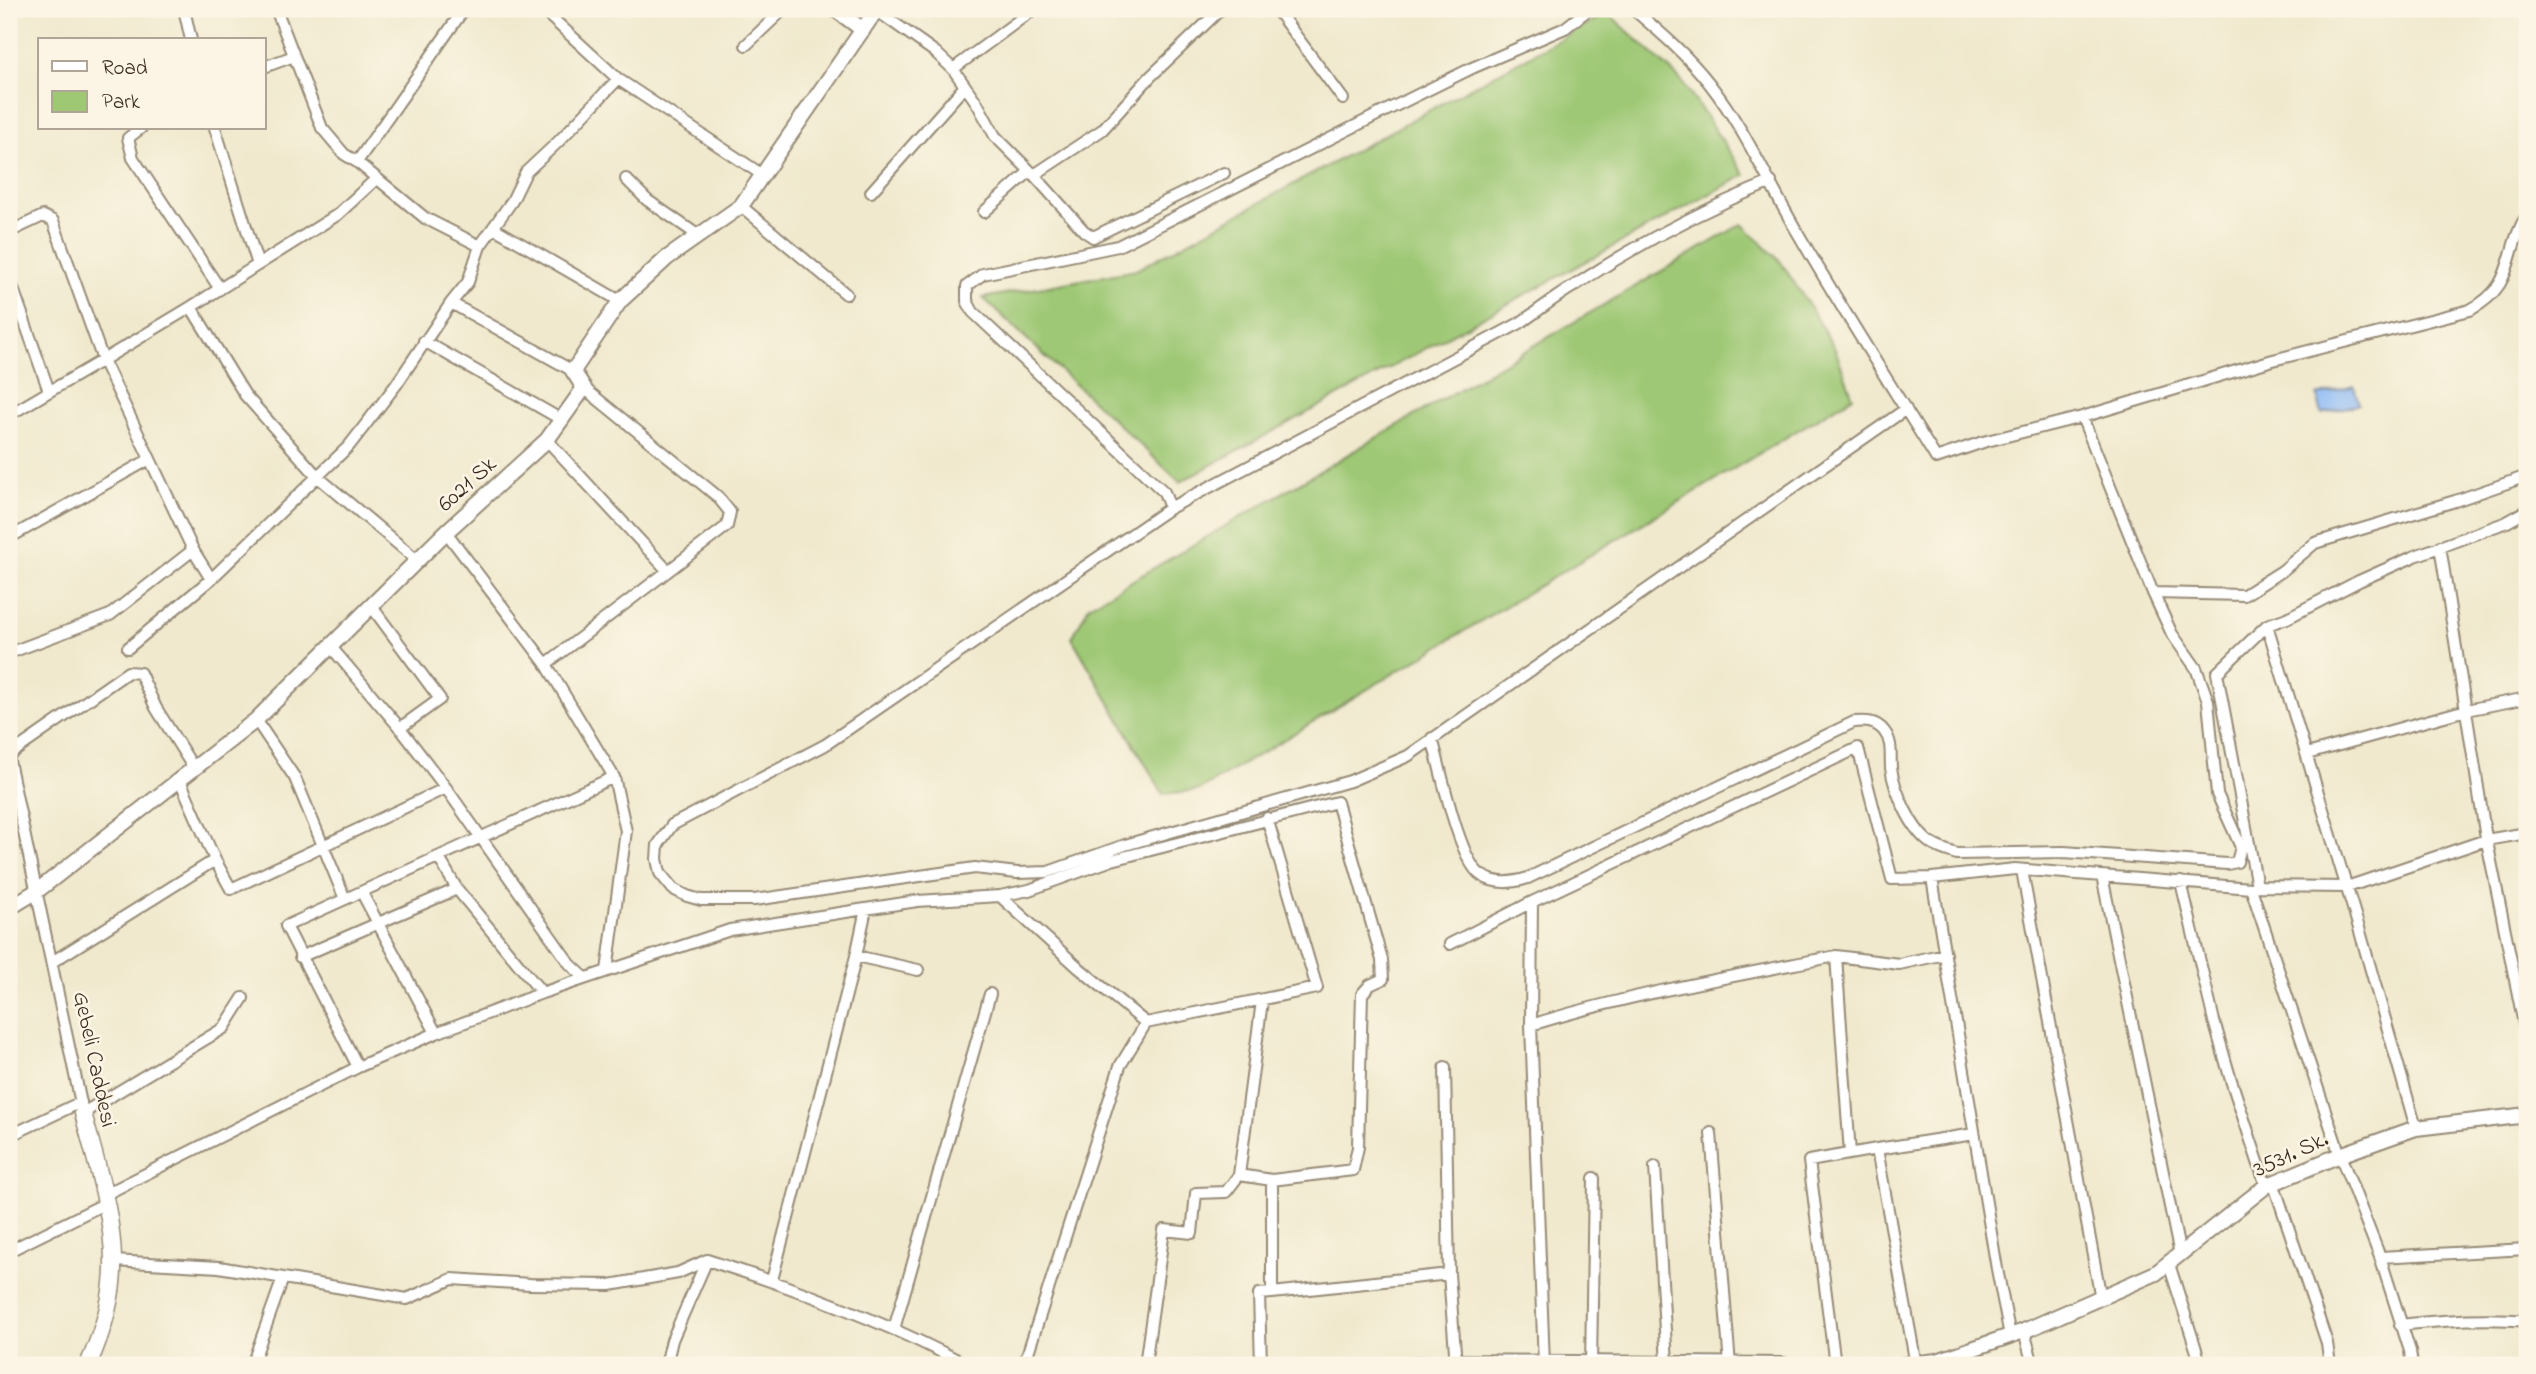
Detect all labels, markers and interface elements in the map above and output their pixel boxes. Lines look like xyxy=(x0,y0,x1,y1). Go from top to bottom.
legend xyxy=(38,38,266,130)
text: Road xyxy=(102,54,148,84)
text: Park xyxy=(102,88,141,118)
street label: 6021 Sk xyxy=(431,449,505,520)
street label: Gebeli Caddesi xyxy=(63,989,124,1130)
street label: 3531. Sk. xyxy=(2248,1123,2334,1187)

